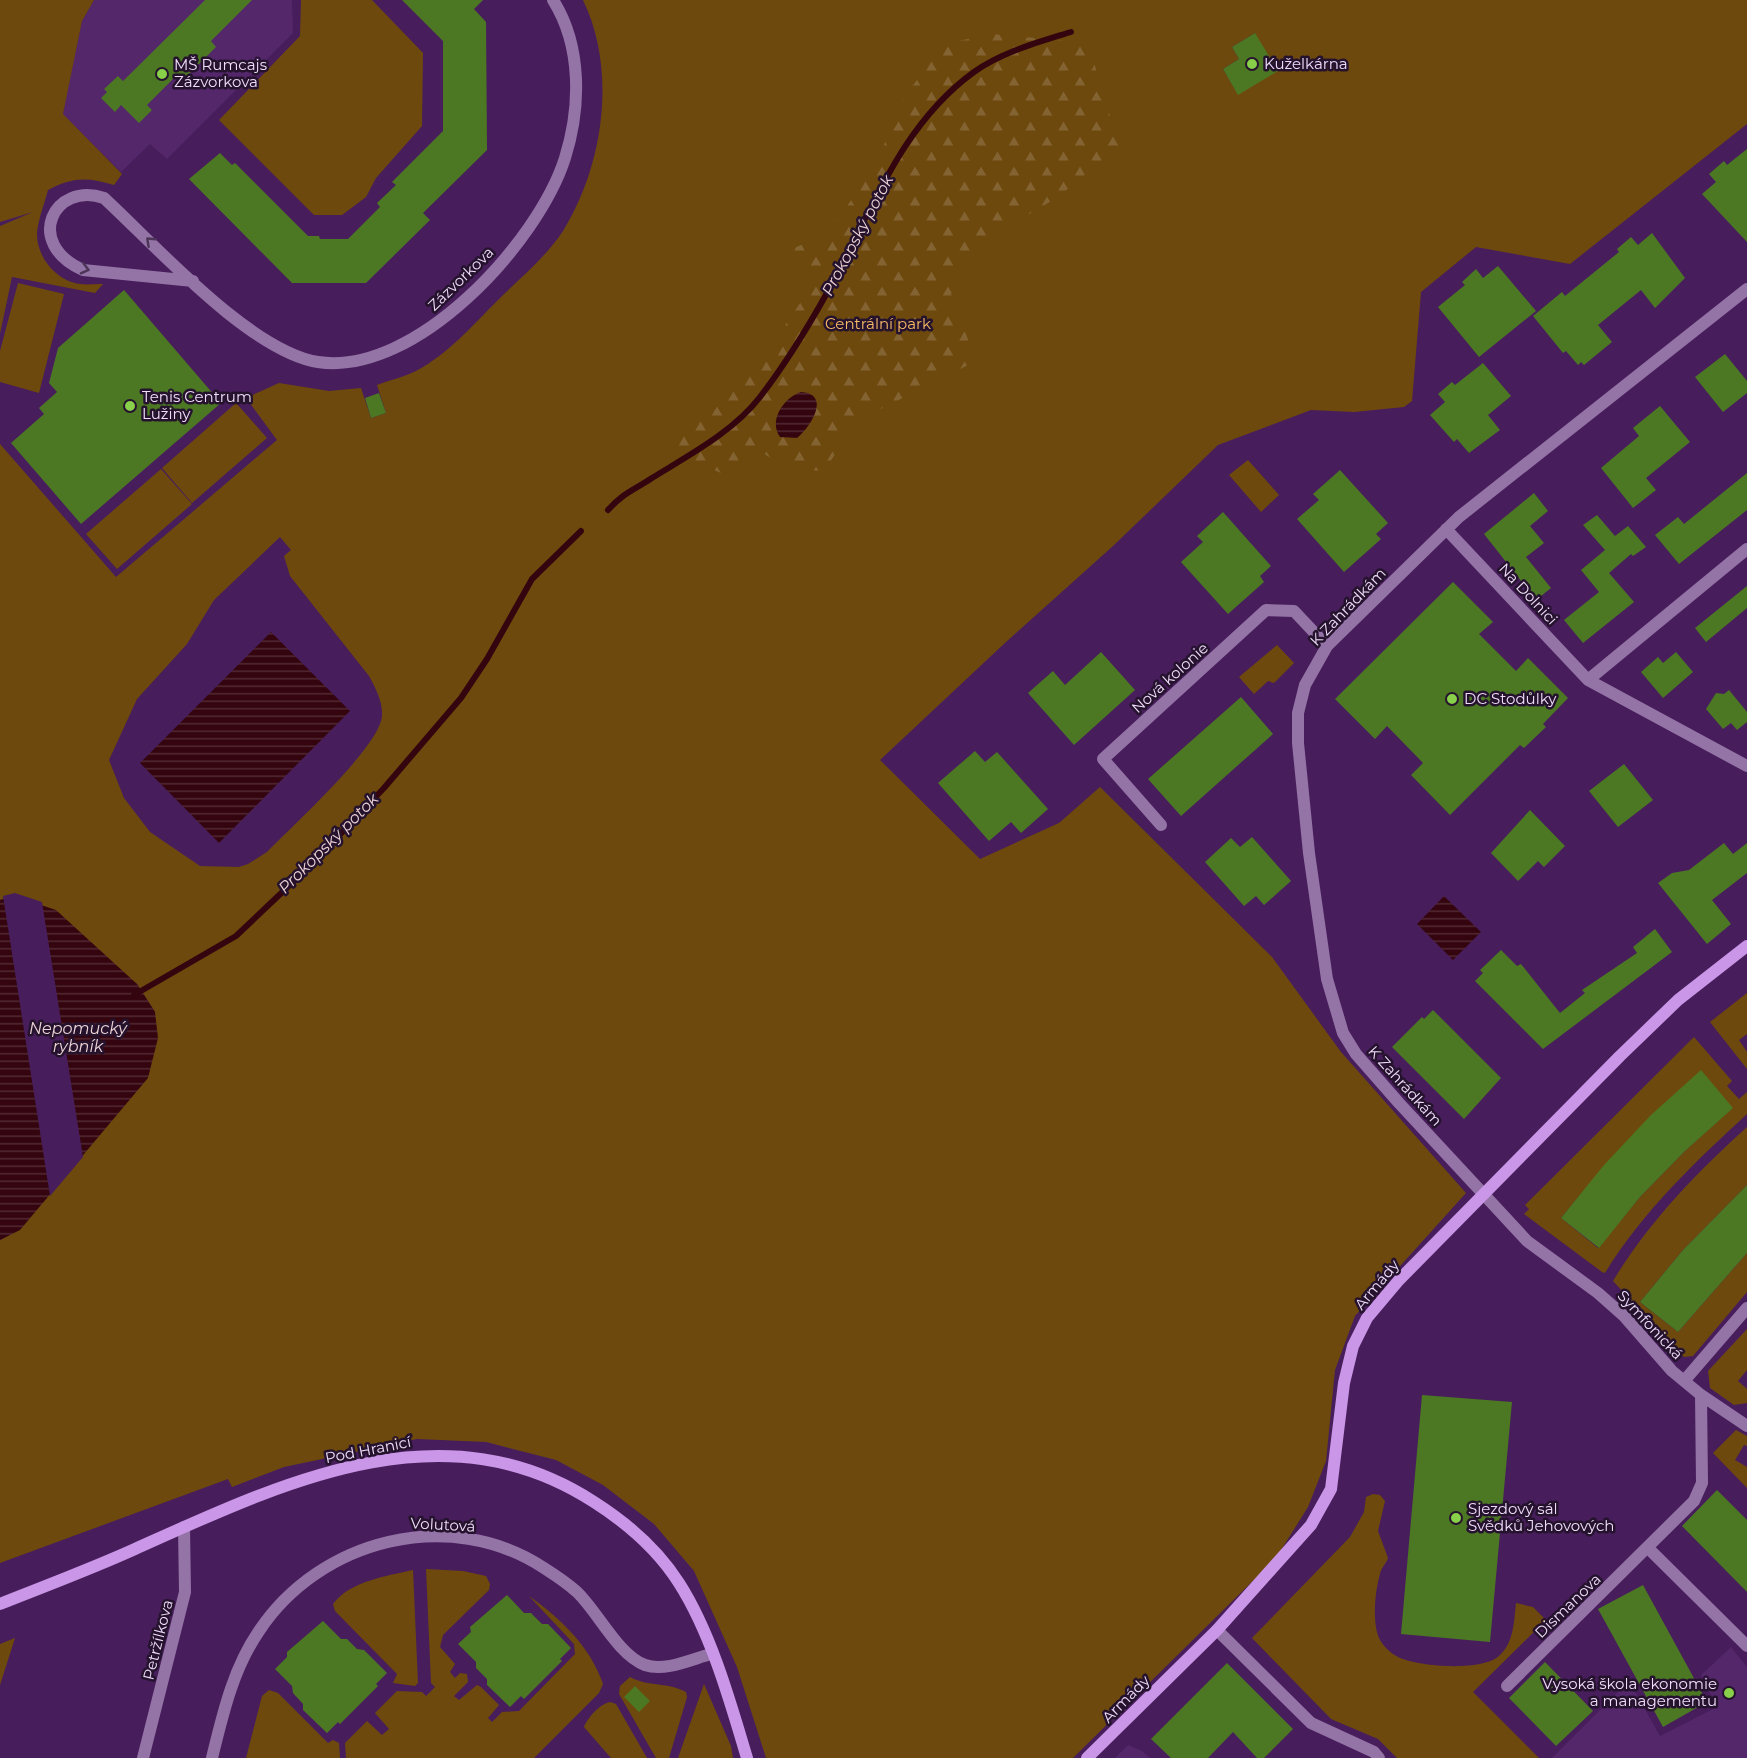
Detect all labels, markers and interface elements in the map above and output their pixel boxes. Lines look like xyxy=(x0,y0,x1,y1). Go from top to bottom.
place label: Kuželkárna xyxy=(1264,54,1348,73)
place label: MŠ Rumcajs Zázvorkova xyxy=(174,55,267,91)
marker: Kuželkárna xyxy=(1245,57,1259,71)
marker: MŠ Rumcajs Zázvorkova xyxy=(155,67,169,81)
water label: Prokopský potok xyxy=(818,170,898,299)
one-way arrow xyxy=(147,237,157,248)
street label: Zázvorkova xyxy=(424,243,497,315)
one-way arrow xyxy=(80,262,90,275)
park label: Centrální park xyxy=(825,314,931,333)
place label: Tenis Centrum Lužiny xyxy=(142,387,252,423)
marker: Tenis Centrum Lužiny xyxy=(123,399,137,413)
street label: Na Dolnici xyxy=(1495,559,1562,628)
street label: K Zahrádkám xyxy=(1306,564,1390,650)
street label: Nová kolonie xyxy=(1127,638,1212,717)
place label: DC Stodůlky xyxy=(1464,689,1557,708)
marker: DC Stodůlky xyxy=(1445,692,1459,706)
water label: Prokopský potok xyxy=(274,788,383,897)
water label: Nepomucký rybník xyxy=(29,1019,128,1056)
street label: K Zahrádkám xyxy=(1364,1042,1446,1130)
street label: Armády xyxy=(1350,1255,1404,1314)
street label: Symfonická xyxy=(1613,1286,1687,1363)
street label: Pod Hranicí xyxy=(323,1432,413,1467)
place label: Sjezdový sál Svědků Jehovových xyxy=(1468,1499,1614,1535)
marker: Sjezdový sál Svědků Jehovových xyxy=(1449,1511,1463,1525)
street label: Volutová xyxy=(410,1513,476,1536)
street label: Dismanova xyxy=(1531,1569,1605,1642)
street label: Petržílkova xyxy=(138,1598,177,1682)
street label: Armády xyxy=(1098,1670,1154,1726)
place label: Vysoká škola ekonomie a managementu xyxy=(1542,1674,1717,1710)
marker: Vysoká škola ekonomie a managementu xyxy=(1722,1686,1736,1700)

